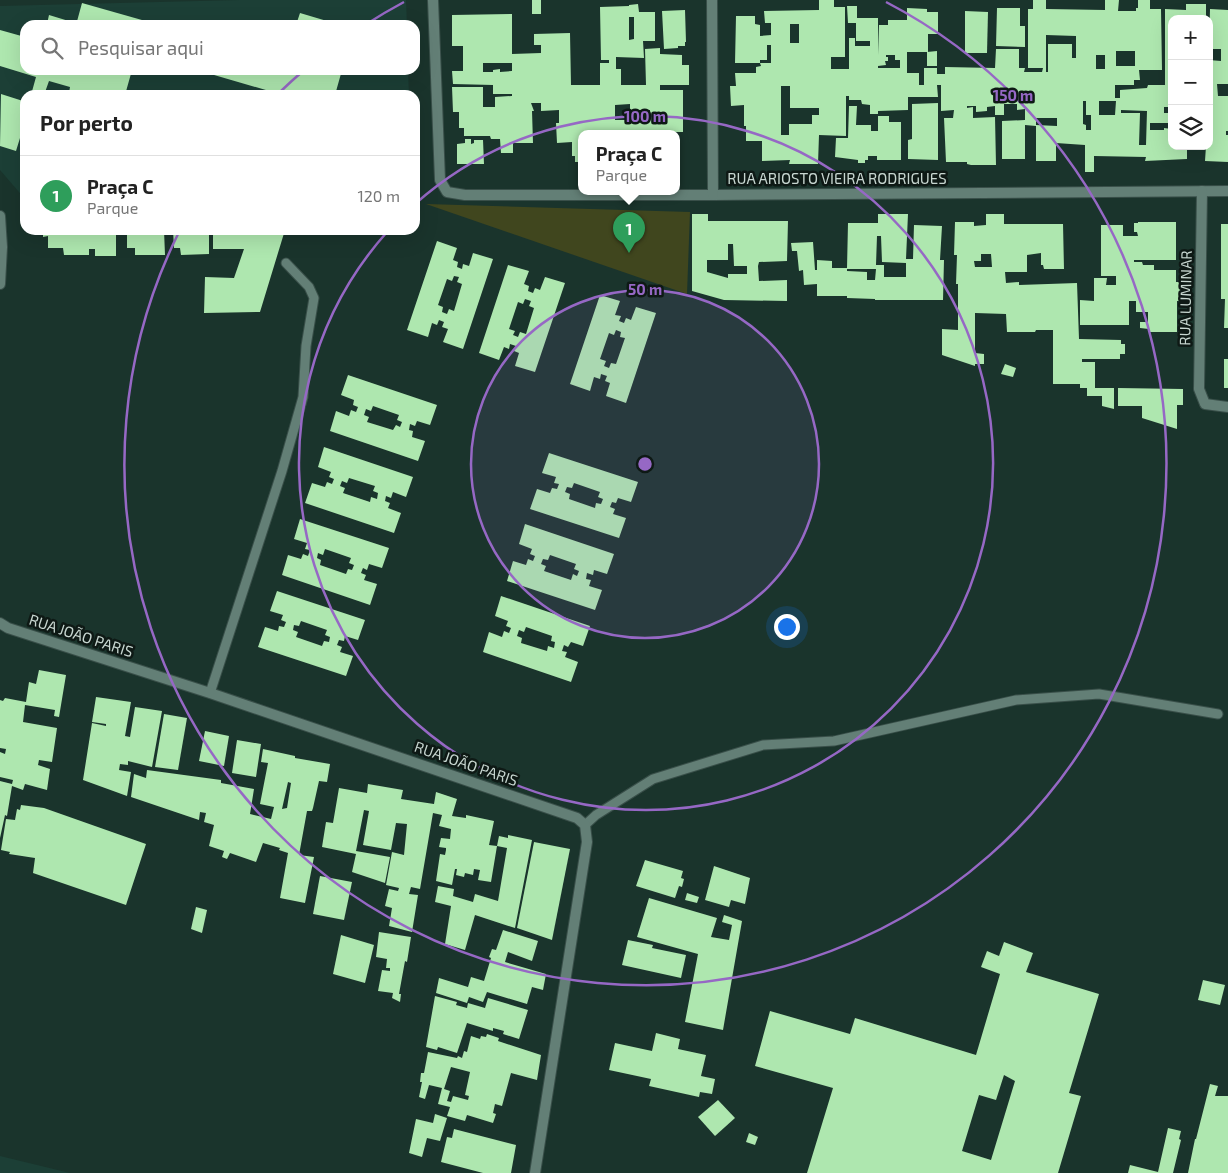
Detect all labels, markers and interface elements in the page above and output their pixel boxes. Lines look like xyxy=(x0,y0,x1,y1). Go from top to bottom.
map controls xyxy=(1168,15,1213,150)
button: + xyxy=(1168,15,1213,60)
search box xyxy=(20,20,420,75)
icon: search xyxy=(38,34,66,62)
text: Pesquisar aqui xyxy=(78,36,204,59)
button: − xyxy=(1168,60,1213,105)
text: 150 m xyxy=(993,86,1033,104)
button: layers xyxy=(1168,105,1213,150)
text: 100 m xyxy=(624,107,666,125)
text: Por perto xyxy=(40,110,133,135)
popup xyxy=(578,130,680,195)
text: Praça C xyxy=(596,142,662,165)
text: Parque xyxy=(596,165,647,184)
street label: RUA ARIOSTO VIEIRA RODRIGUES xyxy=(727,169,947,187)
text: Praça C xyxy=(87,175,153,198)
text: 1 xyxy=(53,186,59,205)
text: 120 m xyxy=(357,186,400,205)
text: Parque xyxy=(87,198,138,217)
pin: 1 xyxy=(613,212,645,253)
street label: RUA LUMINAR xyxy=(1175,250,1195,346)
text: 50 m xyxy=(628,280,662,298)
centre of rings xyxy=(636,455,654,473)
street label: RUA JOÃO PARIS xyxy=(27,610,136,660)
your location xyxy=(774,614,800,640)
street label: RUA JOÃO PARIS xyxy=(412,737,520,789)

